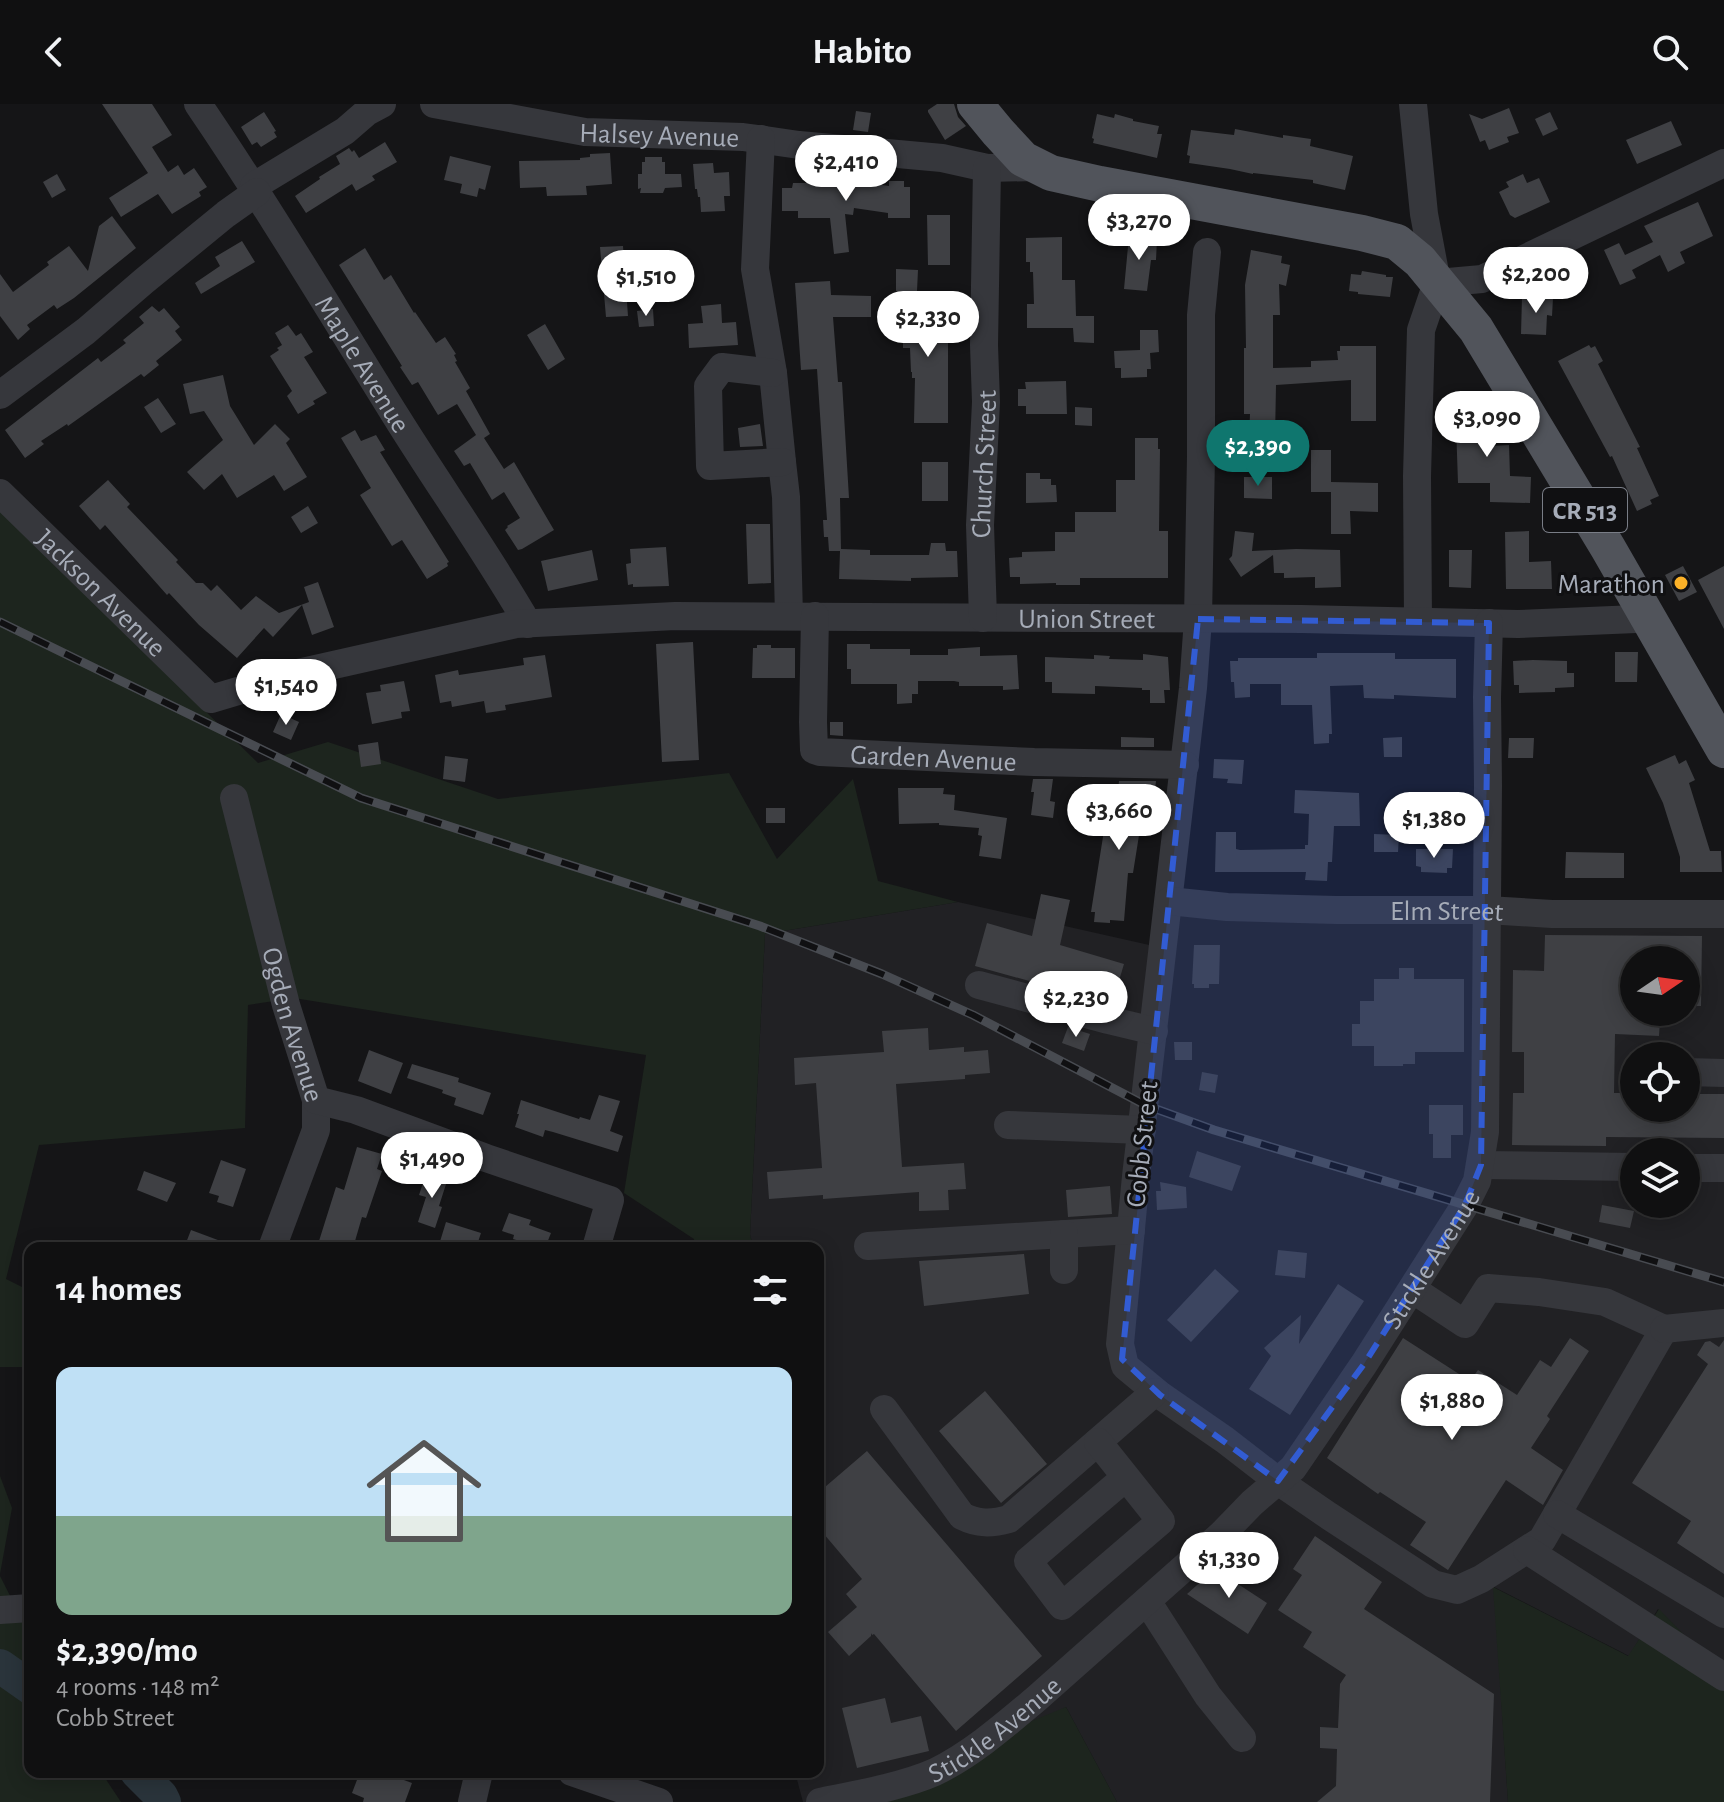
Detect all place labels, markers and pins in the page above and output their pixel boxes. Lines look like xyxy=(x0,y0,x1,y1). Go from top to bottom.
pin: $2,410 xyxy=(781,135,911,203)
pin: $3,270 xyxy=(1074,194,1204,262)
pin: $2,200 xyxy=(1471,247,1601,315)
pin: $1,510 xyxy=(581,250,711,318)
pin: $2,330 xyxy=(863,291,993,359)
pin: $3,090 xyxy=(1422,391,1552,459)
pin: $2,390 xyxy=(1193,420,1323,488)
place label: Marathon xyxy=(1557,571,1665,599)
marker: Marathon xyxy=(1672,574,1690,592)
pin: $1,540 xyxy=(221,659,351,727)
pin: $3,660 xyxy=(1054,784,1184,852)
pin: $1,380 xyxy=(1369,792,1499,860)
pin: $2,230 xyxy=(1011,971,1141,1039)
pin: $1,490 xyxy=(367,1132,497,1200)
pin: $1,880 xyxy=(1387,1374,1517,1442)
pin: $1,330 xyxy=(1164,1532,1294,1600)

